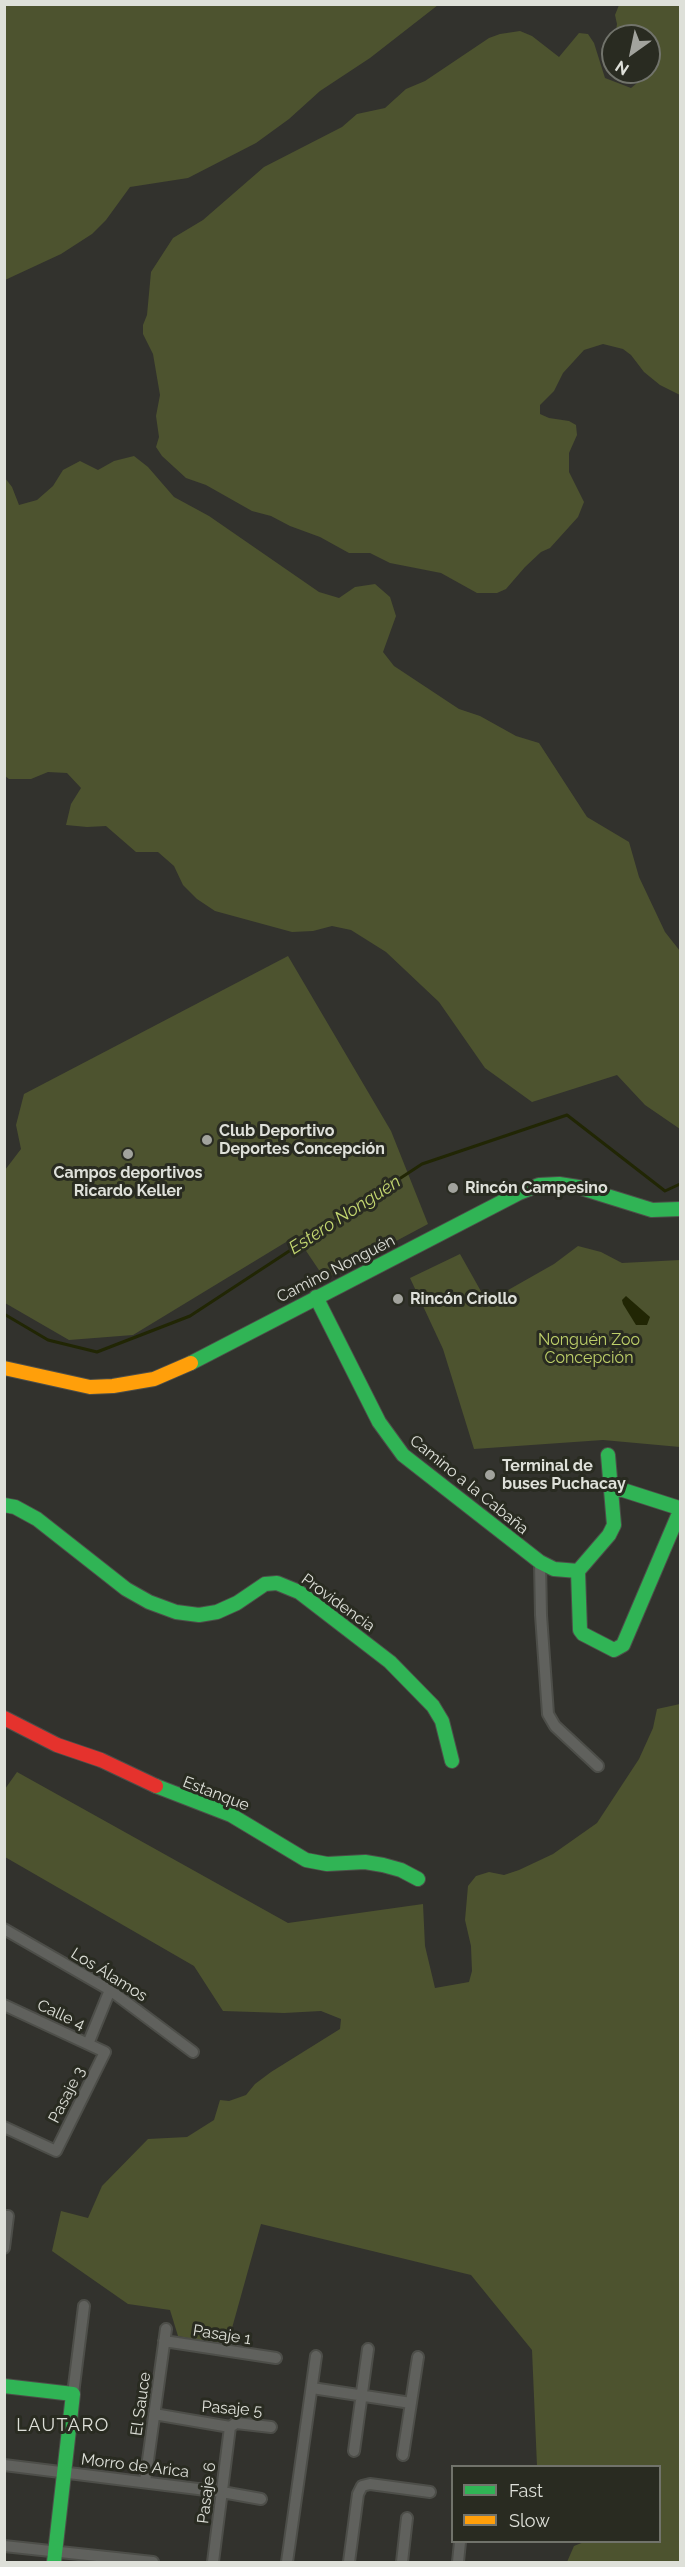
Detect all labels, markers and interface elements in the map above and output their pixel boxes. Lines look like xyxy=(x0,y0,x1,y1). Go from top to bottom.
north arrow xyxy=(601,24,661,84)
text: N xyxy=(612,57,632,79)
place label: Club Deportivo Deportes Concepción xyxy=(219,1121,385,1159)
marker: Club Deportivo Deportes Concepción xyxy=(200,1133,214,1147)
marker: Campos deportivos Ricardo Keller xyxy=(121,1147,135,1161)
place label: Campos deportivos Ricardo Keller xyxy=(54,1163,202,1201)
water label: Estero Nonguén xyxy=(285,1171,405,1259)
place label: Rincón Campesino xyxy=(465,1178,608,1198)
marker: Rincón Campesino xyxy=(446,1181,460,1195)
street label: Camino Nonguén xyxy=(274,1231,398,1307)
place label: Rincón Criollo xyxy=(410,1289,517,1309)
marker: Rincón Criollo xyxy=(391,1292,405,1306)
park label: Nonguén Zoo Concepción xyxy=(538,1330,640,1368)
street label: Camino a la Cabaña xyxy=(406,1431,532,1539)
place label: Terminal de buses Puchacay xyxy=(502,1456,626,1494)
marker: Terminal de buses Puchacay xyxy=(483,1468,497,1482)
street label: Providencia xyxy=(297,1570,379,1636)
street label: Estanque xyxy=(180,1773,252,1815)
street label: Los Álamos xyxy=(67,1944,151,2006)
street label: Calle 4 xyxy=(34,1996,88,2034)
street label: Pasaje 3 xyxy=(45,2064,89,2126)
street label: Pasaje 1 xyxy=(191,2321,253,2349)
street label: El Sauce xyxy=(127,2371,155,2437)
street label: Pasaje 5 xyxy=(201,2397,263,2421)
district label: LAUTARO xyxy=(16,2415,110,2437)
street label: Morro de Arica xyxy=(80,2450,190,2482)
street label: Pasaje 6 xyxy=(194,2461,220,2525)
legend xyxy=(451,2465,661,2543)
text: Fast xyxy=(509,2480,543,2501)
text: Slow xyxy=(509,2510,550,2531)

